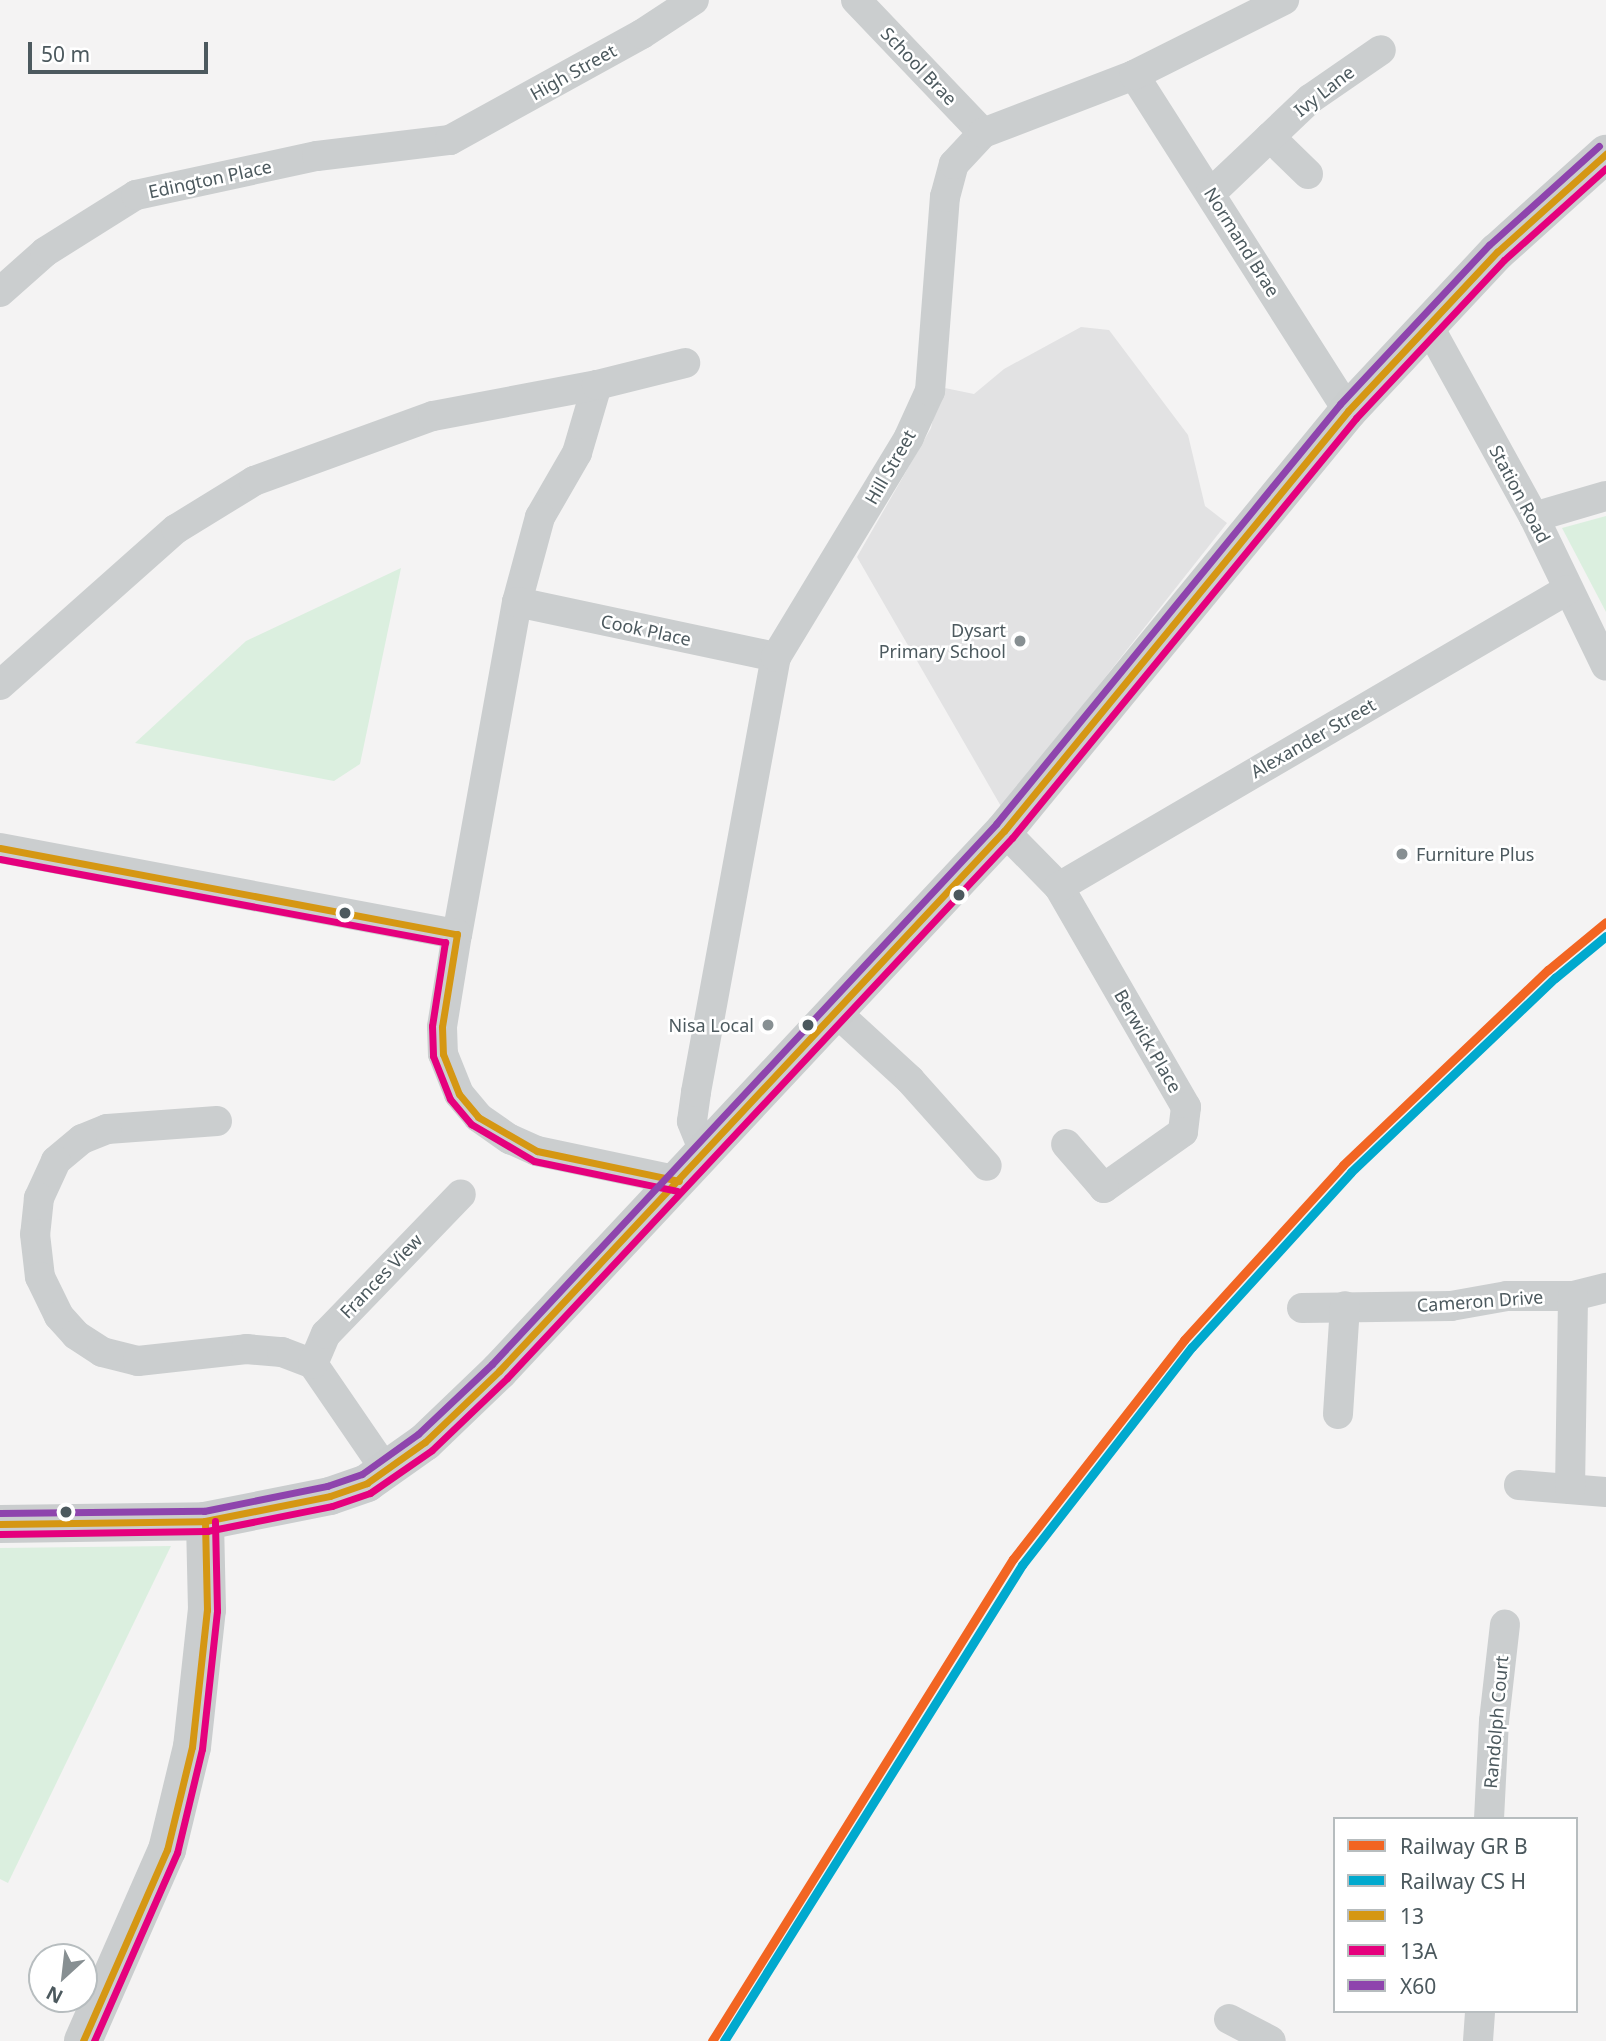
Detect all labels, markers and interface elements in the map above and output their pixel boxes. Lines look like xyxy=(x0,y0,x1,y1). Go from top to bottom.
street label: School Brae xyxy=(877,23,961,109)
scale bar xyxy=(32,28,212,72)
street label: High Street xyxy=(526,39,620,105)
text: 50 m xyxy=(41,40,90,68)
street label: Ivy Lane xyxy=(1290,61,1358,121)
street label: Edington Place xyxy=(146,155,274,203)
street label: Normand Brae xyxy=(1200,183,1284,301)
street label: Hill Street xyxy=(860,426,920,508)
street label: Station Road xyxy=(1485,441,1555,547)
street label: Cook Place xyxy=(599,610,693,650)
place label: Dysart Primary School xyxy=(879,620,1006,662)
marker: Dysart Primary School xyxy=(1012,633,1028,649)
street label: Alexander Street xyxy=(1247,694,1379,782)
place label: Furniture Plus xyxy=(1416,843,1534,865)
marker: Furniture Plus xyxy=(1394,846,1410,862)
unlabelled marker xyxy=(952,888,966,902)
unlabelled marker xyxy=(338,906,352,920)
street label: Berwick Place xyxy=(1110,986,1186,1096)
place label: Nisa Local xyxy=(669,1014,754,1036)
marker: Nisa Local xyxy=(760,1017,776,1033)
unlabelled marker xyxy=(801,1018,815,1032)
street label: Frances View xyxy=(335,1229,427,1323)
street label: Cameron Drive xyxy=(1416,1286,1544,1316)
unlabelled marker xyxy=(59,1505,73,1519)
street label: Randolph Court xyxy=(1479,1655,1513,1789)
legend xyxy=(1333,1817,1578,2013)
text: Railway GR B xyxy=(1400,1832,1528,1860)
text: Railway CS H xyxy=(1400,1867,1526,1895)
text: 13 xyxy=(1400,1902,1424,1930)
text: 13A xyxy=(1400,1937,1437,1965)
north arrow xyxy=(28,1943,98,2013)
text: X60 xyxy=(1400,1972,1436,2000)
text: N xyxy=(42,1980,67,2010)

